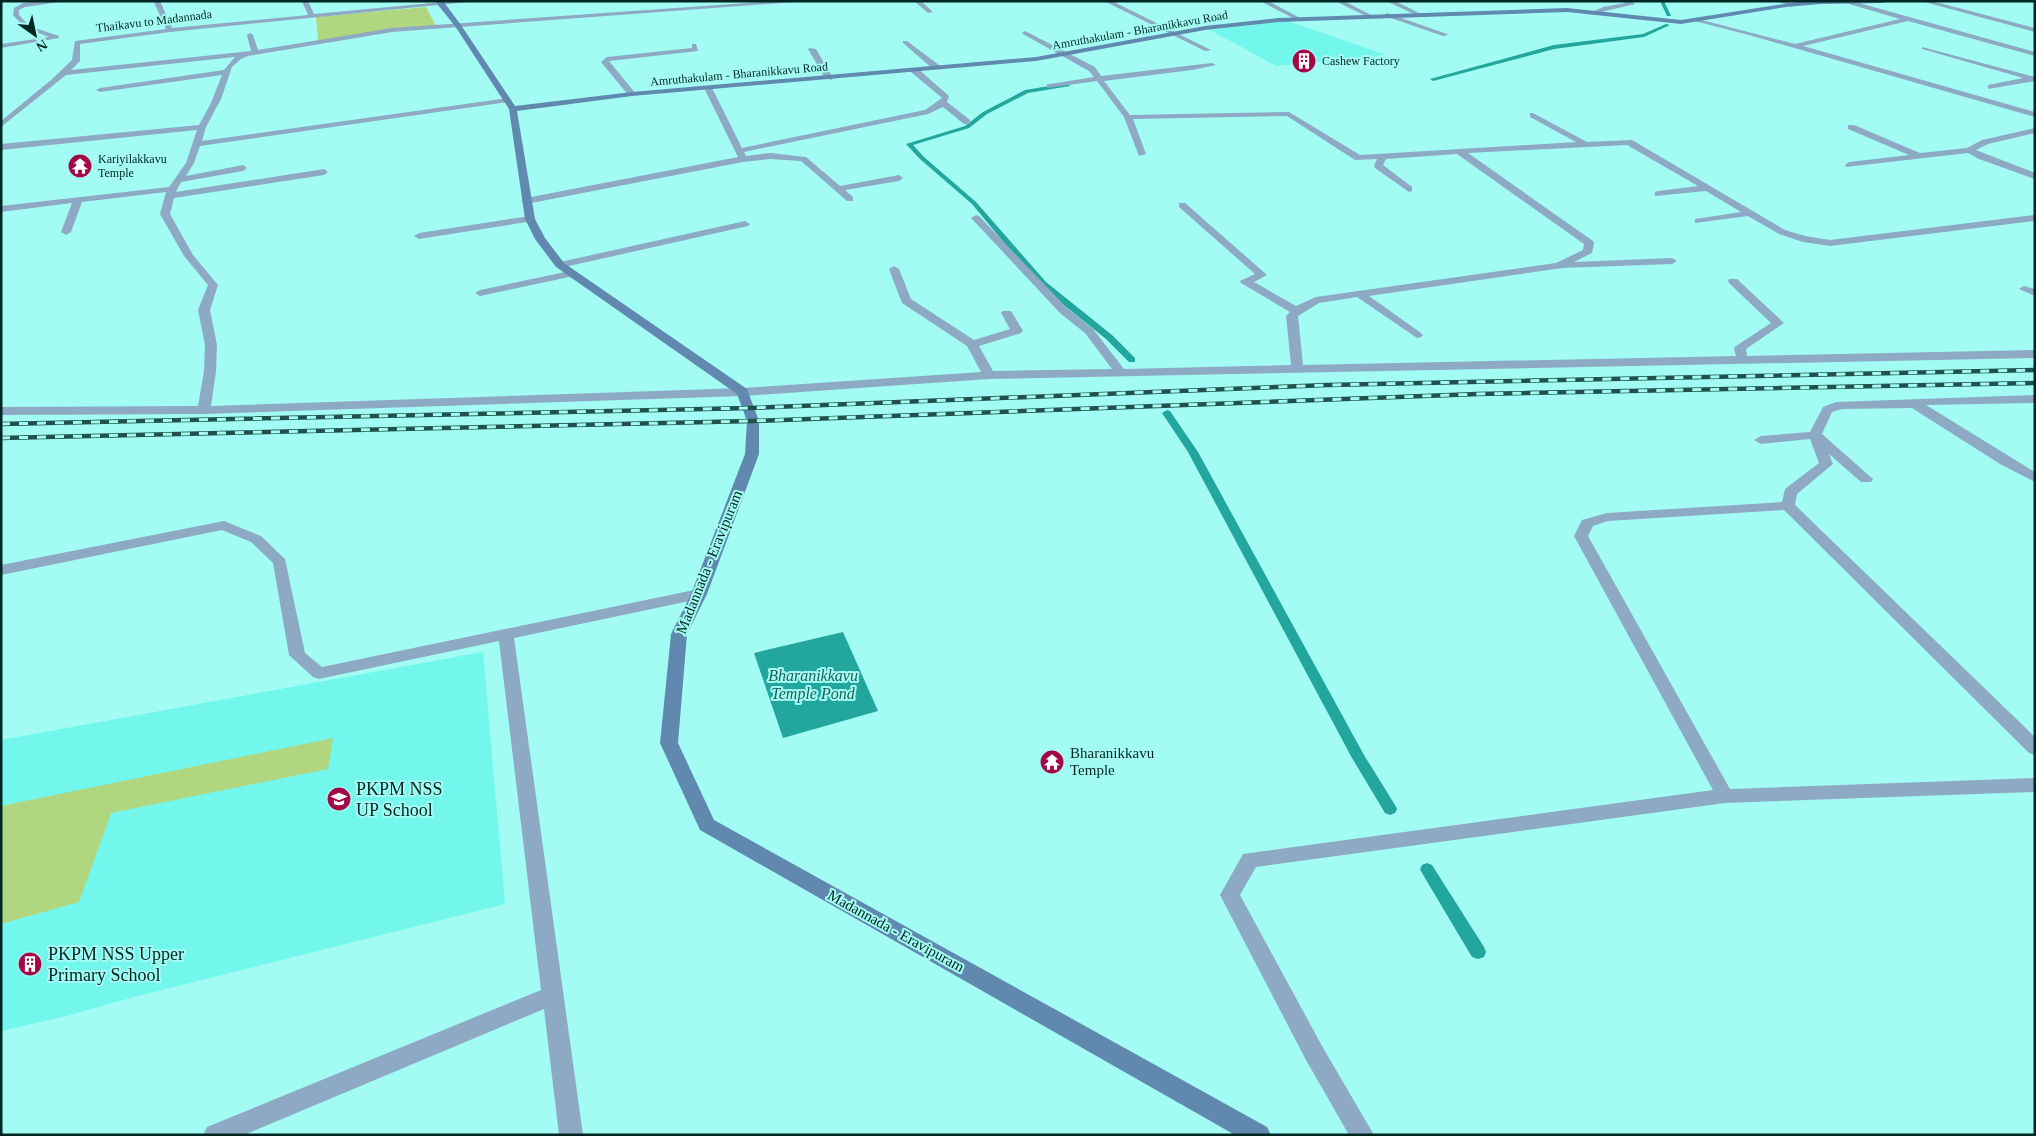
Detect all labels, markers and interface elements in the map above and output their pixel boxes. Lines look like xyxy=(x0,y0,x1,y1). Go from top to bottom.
street label: Thaikavu to Madannada xyxy=(95,7,213,35)
street label: Amruthakulam - Bharanikkavu Road xyxy=(1051,8,1229,52)
north arrow xyxy=(10,10,60,60)
text: N xyxy=(33,36,50,55)
building icon: Cashew Factory xyxy=(1291,48,1317,74)
place label: Cashew Factory xyxy=(1322,54,1400,68)
street label: Amruthakulam - Bharanikkavu Road xyxy=(650,59,828,89)
place label: Kariyilakkavu Temple xyxy=(98,152,167,180)
temple icon: Kariyilakkavu Temple xyxy=(67,153,93,179)
street label: Madannada - Eravipuram xyxy=(673,488,745,636)
water label: Bharanikkavu Temple Pond xyxy=(768,667,858,703)
place label: Bharanikkavu Temple xyxy=(1070,745,1155,778)
temple icon: Bharanikkavu Temple xyxy=(1039,749,1065,775)
place label: PKPM NSS UP School xyxy=(356,779,443,820)
school or university icon: PKPM NSS UP School xyxy=(326,786,352,812)
street label: Madannada - Eravipuram xyxy=(825,887,967,975)
place label: PKPM NSS Upper Primary School xyxy=(48,944,184,985)
building icon: PKPM NSS Upper Primary School xyxy=(17,951,43,977)

